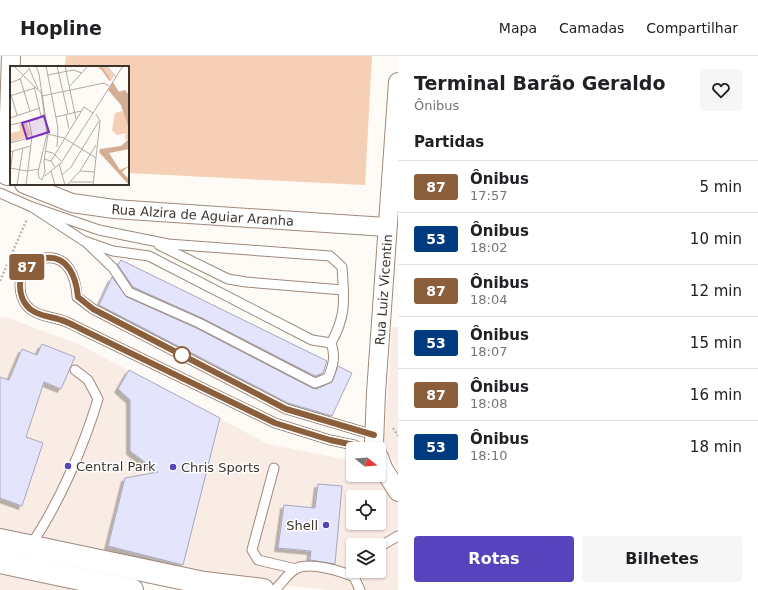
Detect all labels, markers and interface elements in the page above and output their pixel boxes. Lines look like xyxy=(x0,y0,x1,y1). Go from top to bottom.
text: Hopline xyxy=(20,17,102,39)
text: Mapa xyxy=(499,20,537,36)
text: Camadas xyxy=(559,20,624,36)
text: Compartilhar xyxy=(646,20,738,36)
inset map xyxy=(10,66,129,185)
button: heart xyxy=(700,69,742,111)
text: Terminal Barão Geraldo xyxy=(414,72,665,94)
text: Ônibus xyxy=(414,98,459,113)
text: Partidas xyxy=(414,133,484,151)
text: Ônibus xyxy=(470,170,529,188)
text: 5 min xyxy=(699,178,742,196)
text: 87 xyxy=(426,179,446,195)
text: 17:57 xyxy=(470,188,507,203)
street label: Rua Alzira de Aguiar Aranha xyxy=(111,202,294,229)
text: Ônibus xyxy=(470,222,529,240)
text: 10 min xyxy=(690,230,742,248)
text: 53 xyxy=(426,231,446,247)
street label: Rua Luiz Vicentin xyxy=(372,234,395,346)
text: 18:02 xyxy=(470,240,507,255)
line badge: 87 xyxy=(9,254,45,280)
text: 87 xyxy=(17,259,37,275)
text: Ônibus xyxy=(470,274,529,292)
text: 12 min xyxy=(690,282,742,300)
text: 87 xyxy=(426,283,446,299)
text: 18:04 xyxy=(470,292,507,307)
text: Ônibus xyxy=(470,326,529,344)
text: 15 min xyxy=(690,334,742,352)
text: 53 xyxy=(426,335,446,351)
text: 18:07 xyxy=(470,344,507,359)
unlabelled marker xyxy=(173,346,191,364)
text: Ônibus xyxy=(470,378,529,396)
text: 16 min xyxy=(690,386,742,404)
text: 87 xyxy=(426,387,446,403)
text: 18:08 xyxy=(470,396,507,411)
text: Ônibus xyxy=(470,430,529,448)
text: 18 min xyxy=(690,438,742,456)
text: 53 xyxy=(426,439,446,455)
north arrow xyxy=(346,442,386,482)
map controls xyxy=(346,442,386,578)
text: 18:10 xyxy=(470,448,507,463)
place label: Central Park xyxy=(76,459,156,474)
place label: Chris Sports xyxy=(181,460,260,475)
marker: Central Park xyxy=(63,461,73,471)
marker: Chris Sports xyxy=(168,462,178,472)
button: locate xyxy=(346,490,386,530)
place label: Shell xyxy=(286,518,318,533)
marker: Shell xyxy=(321,520,331,530)
button: Rotas xyxy=(414,536,574,582)
button: Bilhetes xyxy=(582,536,742,582)
button: layers xyxy=(346,538,386,578)

